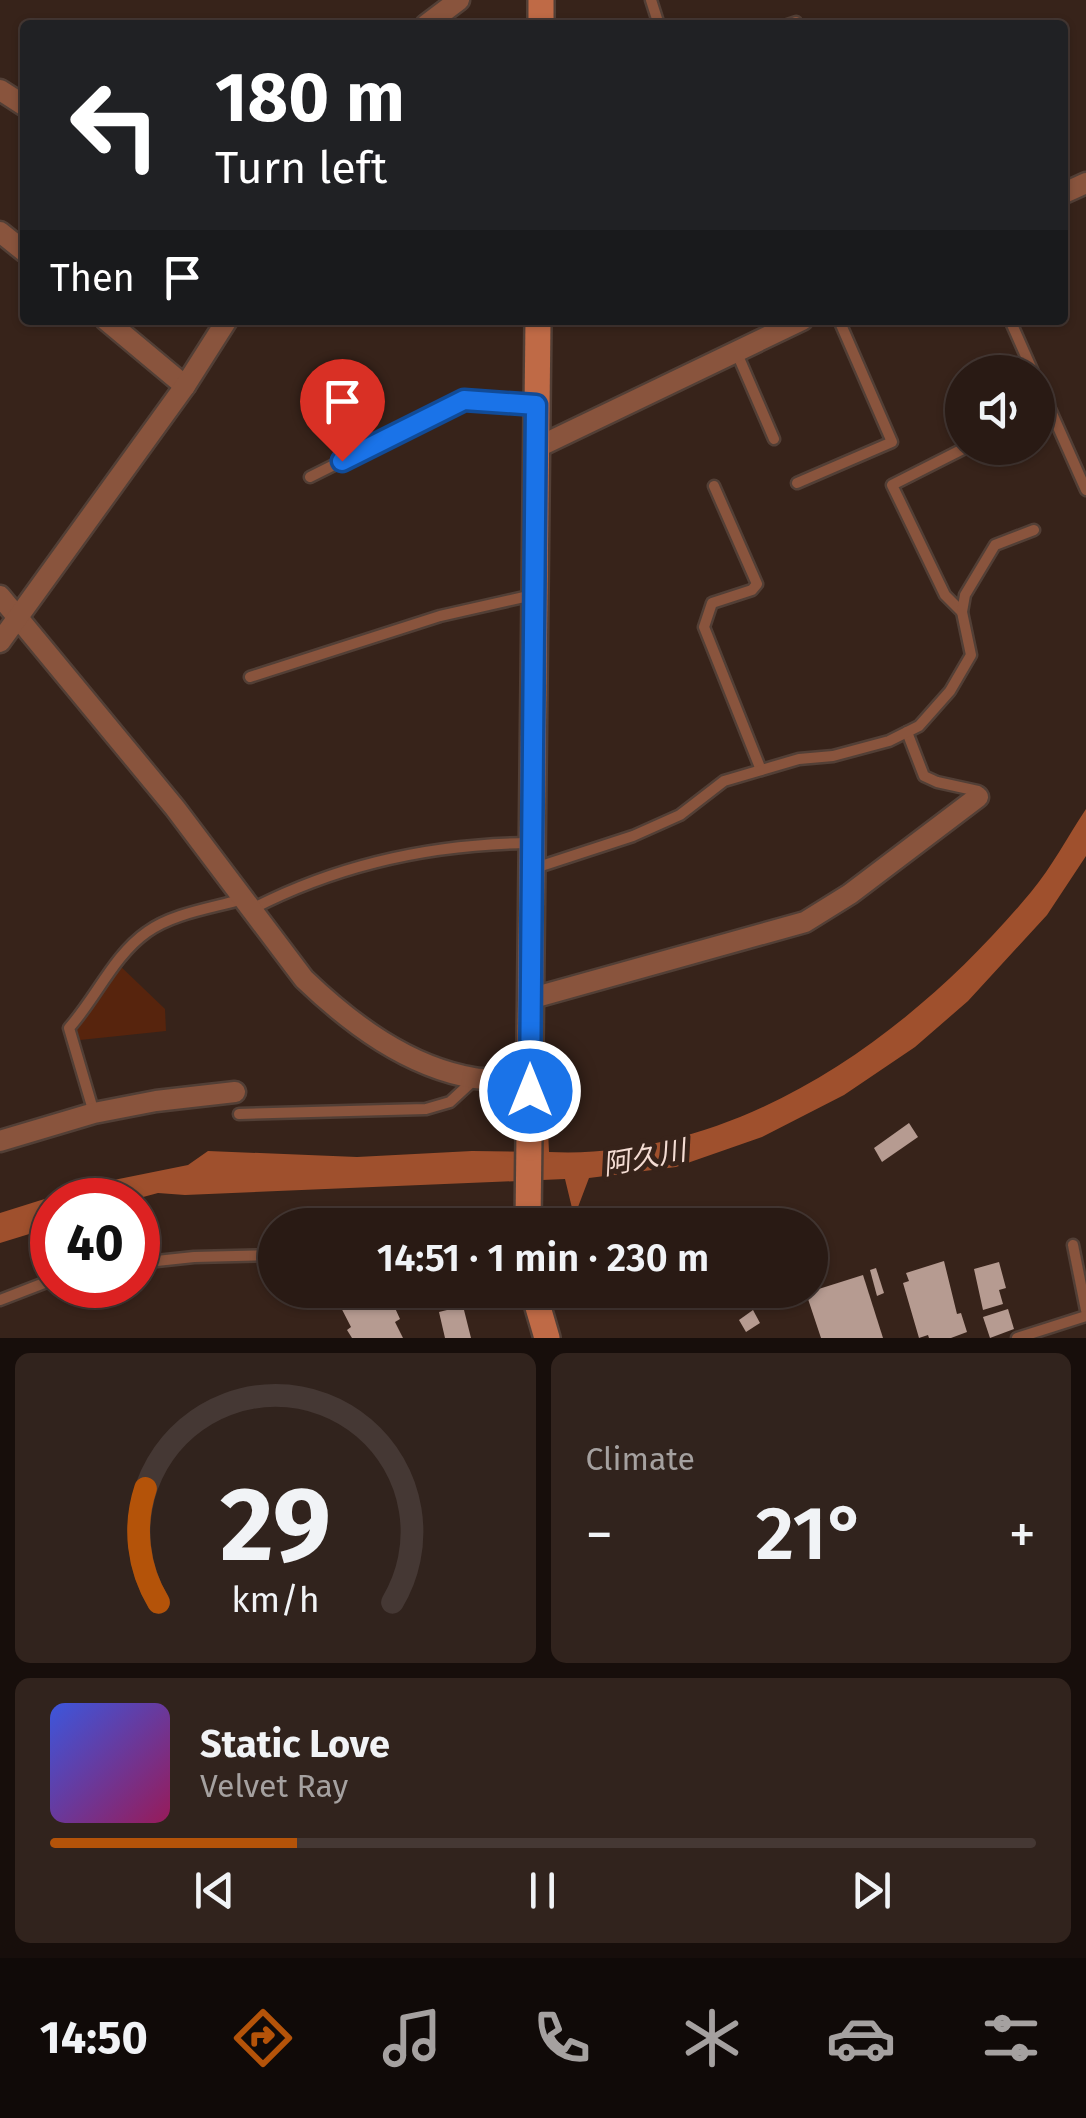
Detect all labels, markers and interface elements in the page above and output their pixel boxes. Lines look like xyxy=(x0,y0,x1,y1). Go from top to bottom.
text: 180 m xyxy=(215,56,405,140)
icon: left xyxy=(50,60,180,190)
text: Turn left xyxy=(215,141,387,195)
icon: arrive xyxy=(155,250,210,305)
text: Then xyxy=(50,255,135,301)
map controls xyxy=(945,355,1055,465)
button: sound xyxy=(945,355,1055,465)
pin xyxy=(300,359,385,462)
icon: arrive xyxy=(315,374,370,429)
position arrow xyxy=(478,1039,582,1143)
water label: 阿久川 xyxy=(600,1133,691,1182)
speed limit sign: 40 xyxy=(30,1178,160,1308)
text: 14:51 · 1 min · 230 m xyxy=(377,1235,709,1281)
text: Climate xyxy=(586,1440,695,1478)
text: 29 xyxy=(220,1463,331,1588)
text: 21° xyxy=(756,1489,866,1579)
text: − xyxy=(586,1502,613,1568)
text: + xyxy=(1009,1502,1036,1568)
text: km/h xyxy=(231,1579,319,1621)
text: Static Love xyxy=(200,1721,390,1767)
text: Velvet Ray xyxy=(200,1767,348,1805)
icon: previous xyxy=(187,1863,242,1918)
icon: pause xyxy=(515,1863,570,1918)
icon: next xyxy=(844,1863,899,1918)
icon: directions xyxy=(228,2003,298,2073)
icon: music xyxy=(377,2003,447,2073)
icon: phone xyxy=(527,2003,597,2073)
icon: climate xyxy=(677,2003,747,2073)
icon: car xyxy=(826,2003,896,2073)
icon: filters xyxy=(976,2003,1046,2073)
text: 14:50 xyxy=(40,2011,148,2065)

